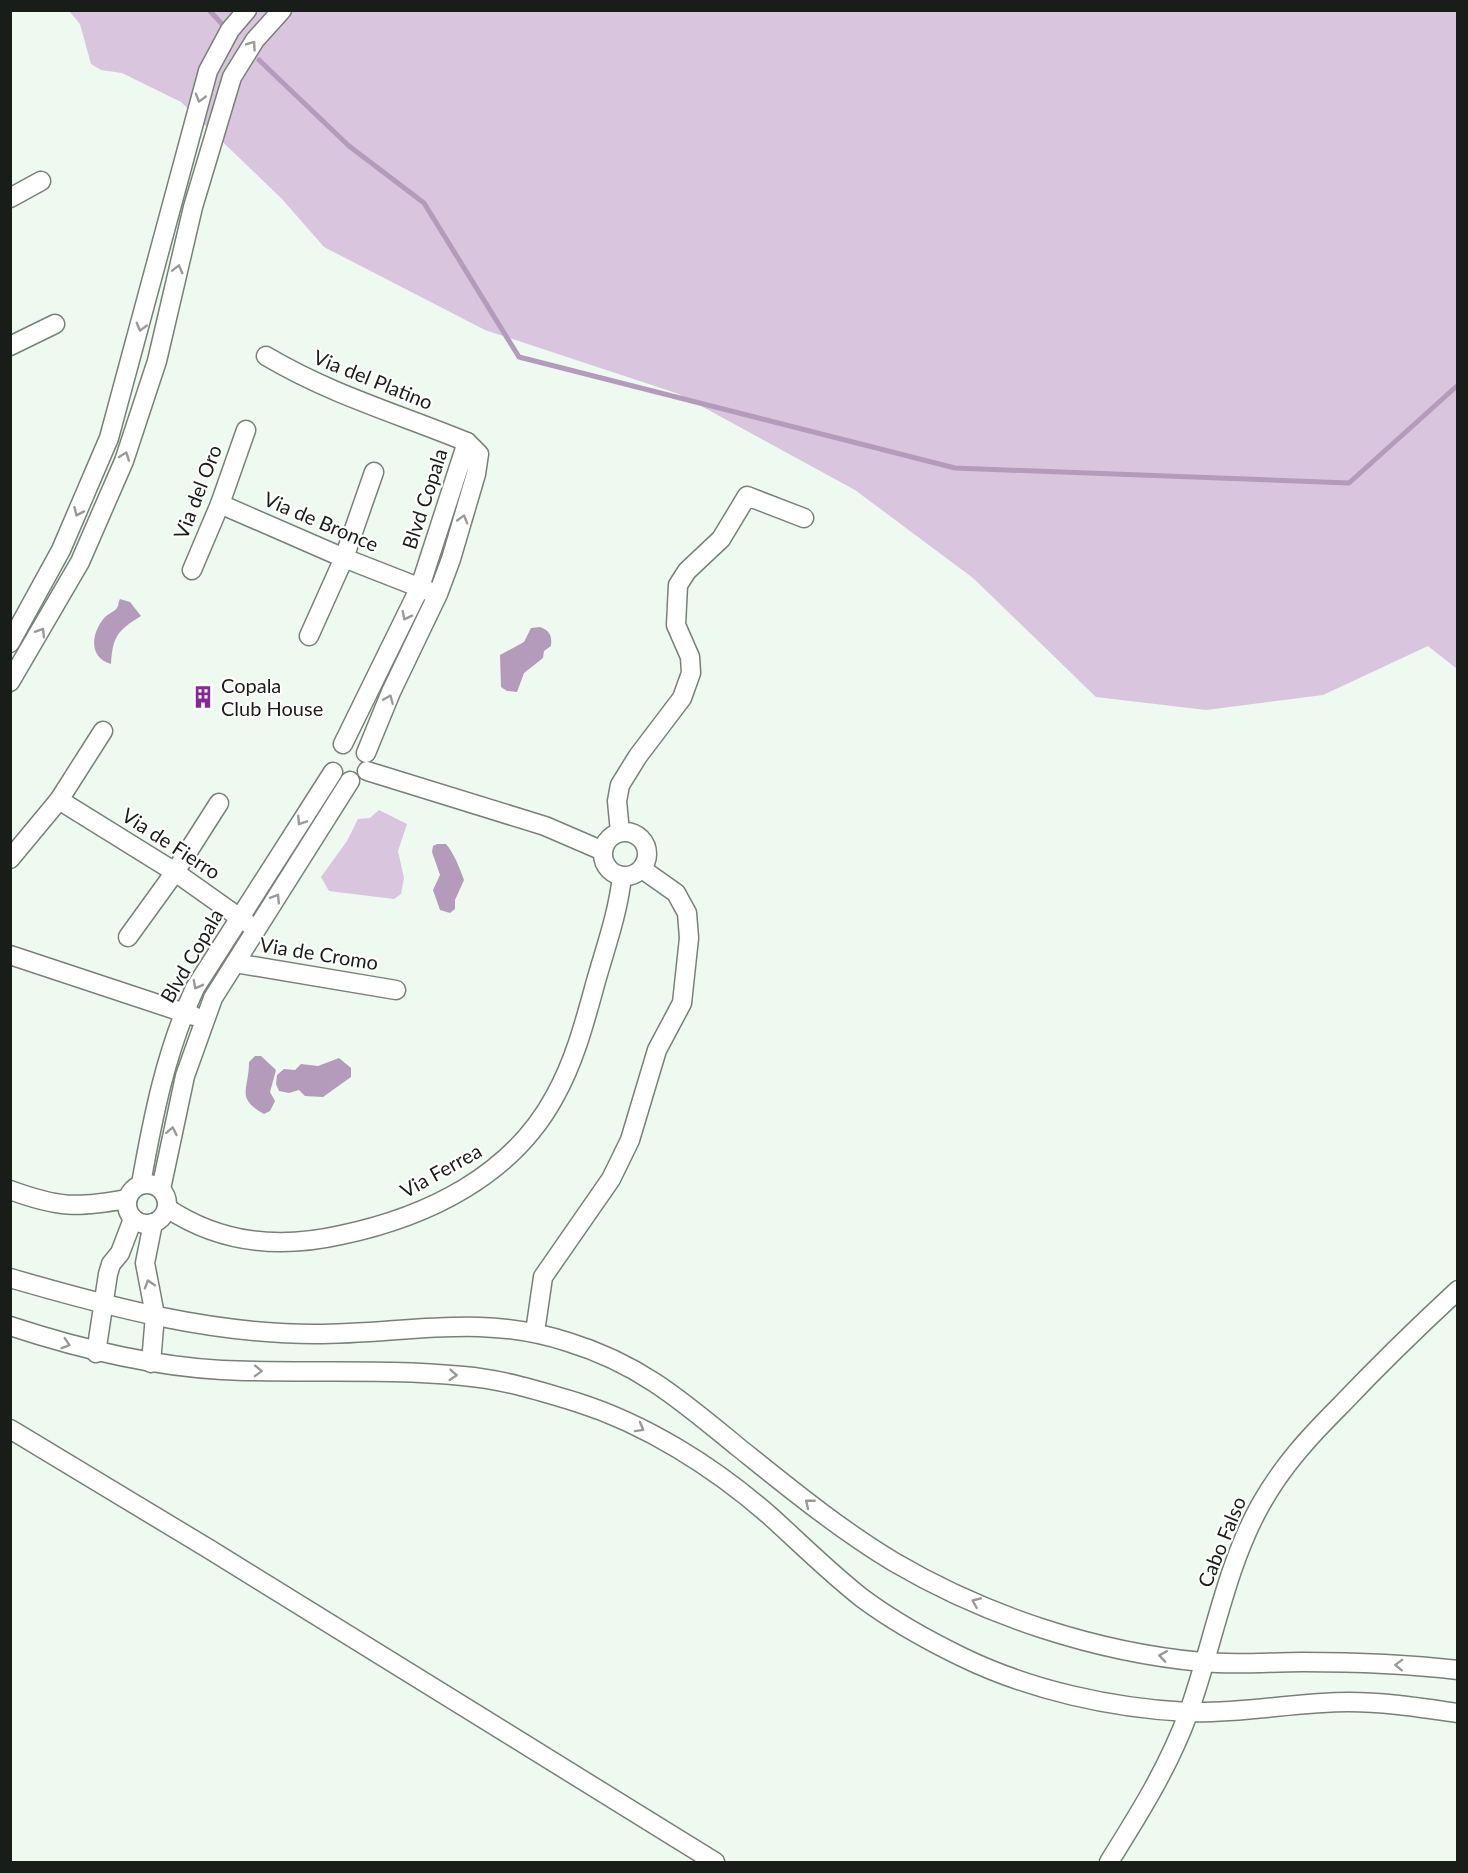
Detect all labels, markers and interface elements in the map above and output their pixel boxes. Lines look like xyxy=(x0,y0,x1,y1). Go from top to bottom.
one-way arrow xyxy=(245,41,256,52)
one-way arrow xyxy=(195,92,207,103)
one-way arrow xyxy=(170,264,183,274)
one-way arrow xyxy=(135,322,148,332)
street label: Via del Platino xyxy=(310,344,436,414)
street label: Via del Oro xyxy=(168,441,226,542)
street label: Blvd Copala xyxy=(397,445,452,552)
one-way arrow xyxy=(118,452,131,462)
street label: Via de Bronce xyxy=(260,486,382,556)
one-way arrow xyxy=(73,505,85,516)
one-way arrow xyxy=(456,514,468,524)
one-way arrow xyxy=(401,609,413,620)
one-way arrow xyxy=(34,628,45,638)
place label: Copala Club House xyxy=(221,673,323,720)
building icon: Copala Club House xyxy=(190,684,216,710)
one-way arrow xyxy=(382,694,394,705)
street label: Via de Fierro xyxy=(118,802,225,884)
one-way arrow xyxy=(298,814,309,825)
one-way arrow xyxy=(268,894,280,904)
street label: Blvd Copala xyxy=(155,904,228,1007)
street label: Via de Cromo xyxy=(258,932,380,974)
one-way arrow xyxy=(193,979,204,989)
one-way arrow xyxy=(165,1126,178,1136)
street label: Via Ferrea xyxy=(396,1138,485,1202)
one-way arrow xyxy=(144,1279,156,1290)
one-way arrow xyxy=(60,1337,71,1349)
one-way arrow xyxy=(254,1365,263,1377)
one-way arrow xyxy=(449,1368,458,1381)
one-way arrow xyxy=(634,1421,644,1432)
street label: Cabo Falso xyxy=(1192,1493,1250,1590)
one-way arrow xyxy=(805,1499,816,1510)
one-way arrow xyxy=(971,1597,982,1609)
one-way arrow xyxy=(1158,1651,1167,1663)
one-way arrow xyxy=(1395,1658,1404,1671)

